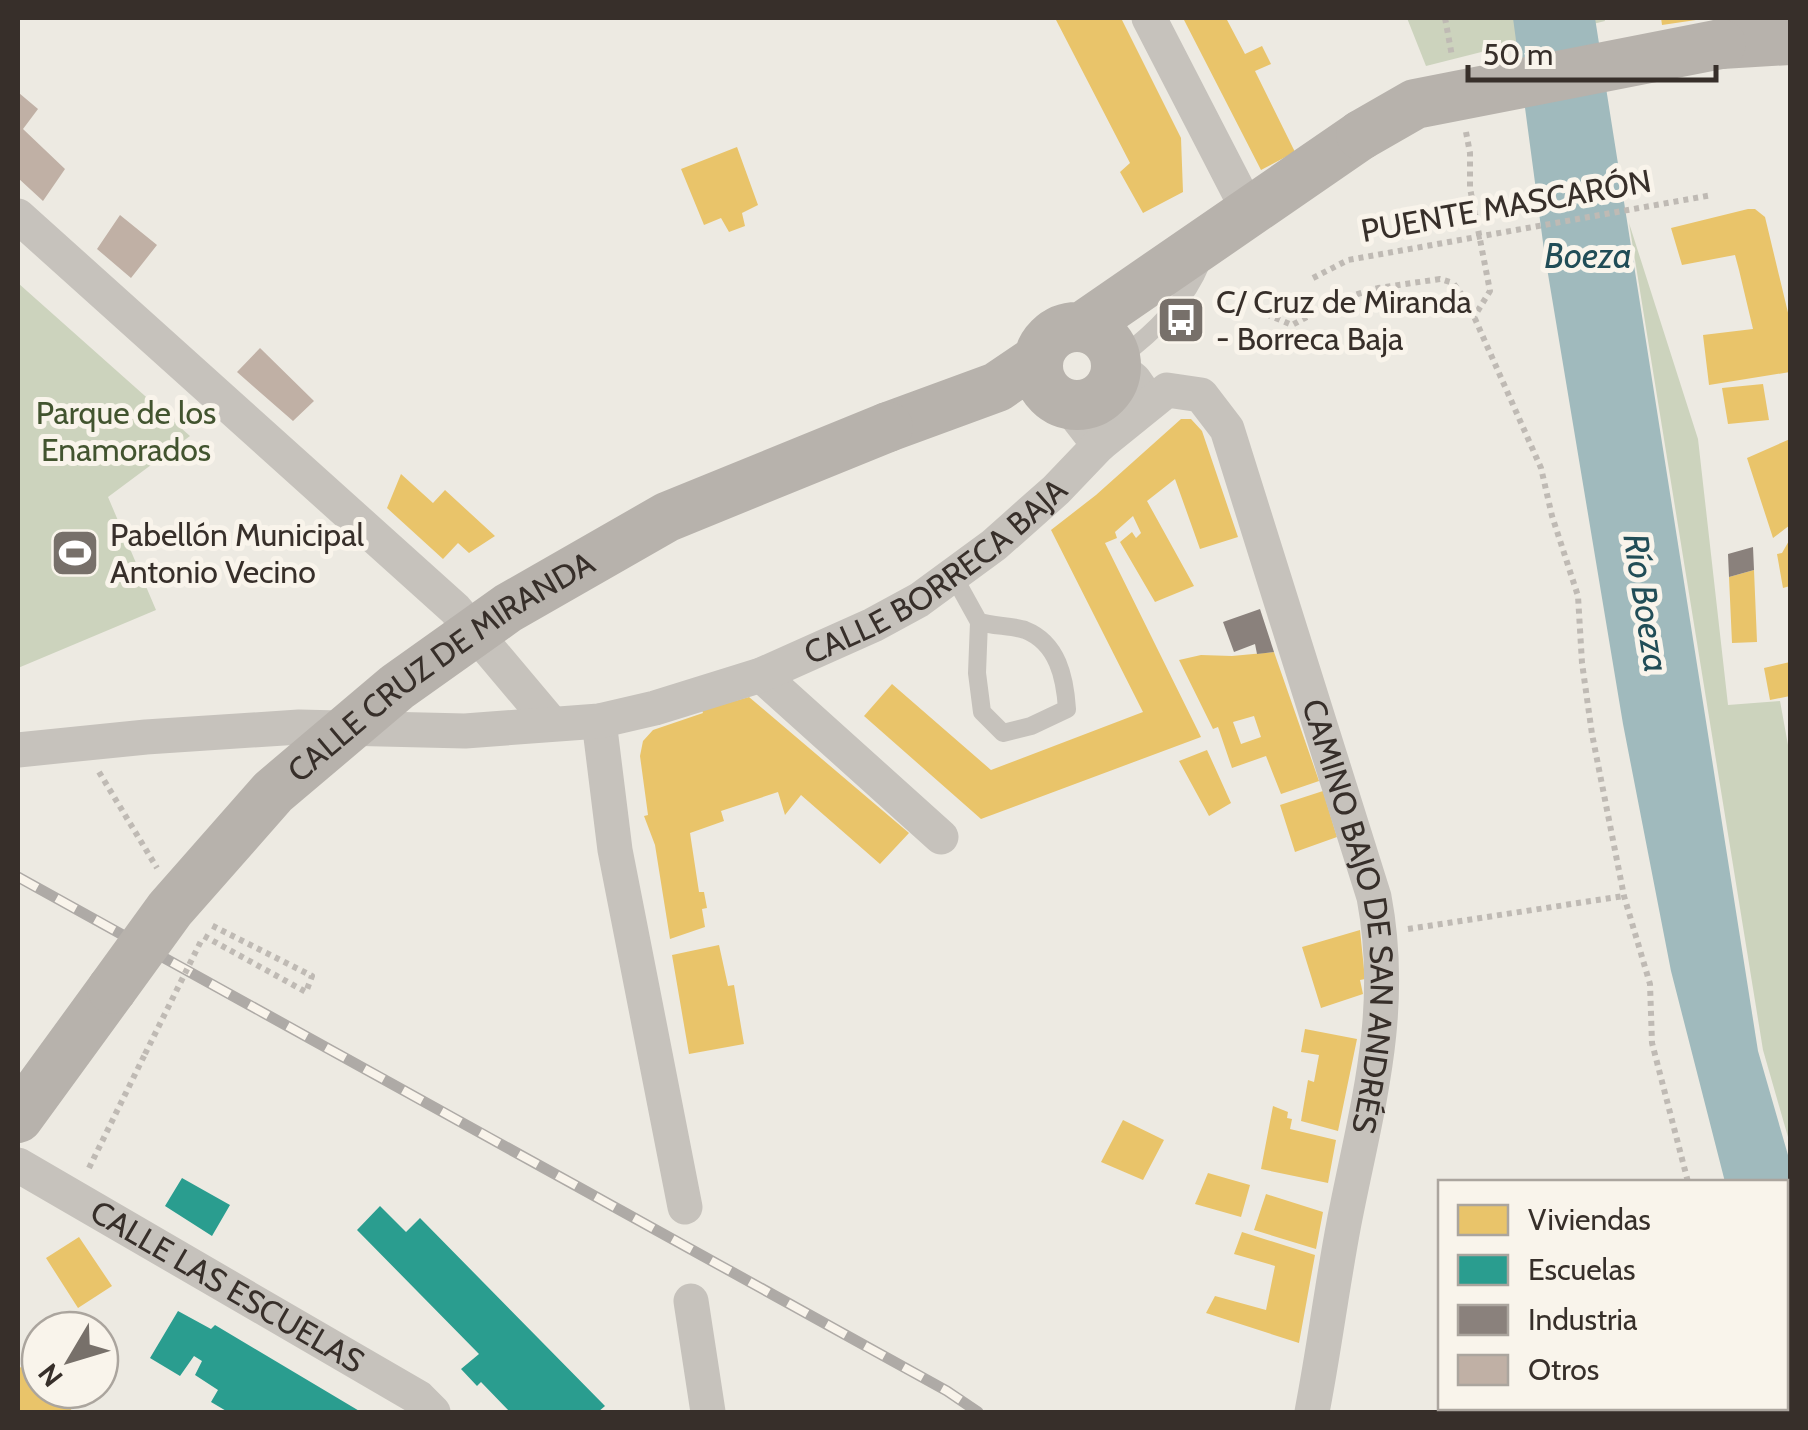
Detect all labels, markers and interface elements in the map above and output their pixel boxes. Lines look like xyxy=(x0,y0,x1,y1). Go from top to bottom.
scale bar xyxy=(1468,20,1716,82)
text: 50 m xyxy=(1483,36,1553,73)
street label: PUENTE MASCARÓN xyxy=(1358,161,1654,250)
water label: Boeza xyxy=(1544,234,1632,277)
place label: C/ Cruz de Miranda - Borreca Baja xyxy=(1216,282,1473,358)
bus stop icon: C/ Cruz de Miranda - Borreca Baja xyxy=(1155,294,1207,346)
park label: Parque de los Enamorados xyxy=(36,393,216,469)
street label: CALLE BORRECA BAJA xyxy=(798,470,1075,672)
place label: Pabellón Municipal Antonio Vecino xyxy=(110,515,365,591)
sports icon: Pabellón Municipal Antonio Vecino xyxy=(49,527,101,579)
water label: Río Boeza xyxy=(1614,530,1679,675)
street label: CALLE CRUZ DE MIRANDA xyxy=(280,543,601,790)
street label: CAMINO BAJO DE SAN ANDRÉS xyxy=(1294,694,1402,1137)
legend xyxy=(1438,1180,1788,1410)
street label: CALLE LAS ESCUELAS xyxy=(84,1191,371,1381)
text: Viviendas xyxy=(1528,1201,1651,1238)
text: Escuelas xyxy=(1528,1251,1636,1288)
text: Industria xyxy=(1528,1301,1638,1338)
north arrow xyxy=(20,1310,120,1410)
text: Otros xyxy=(1528,1351,1599,1388)
text: N xyxy=(31,1357,70,1394)

